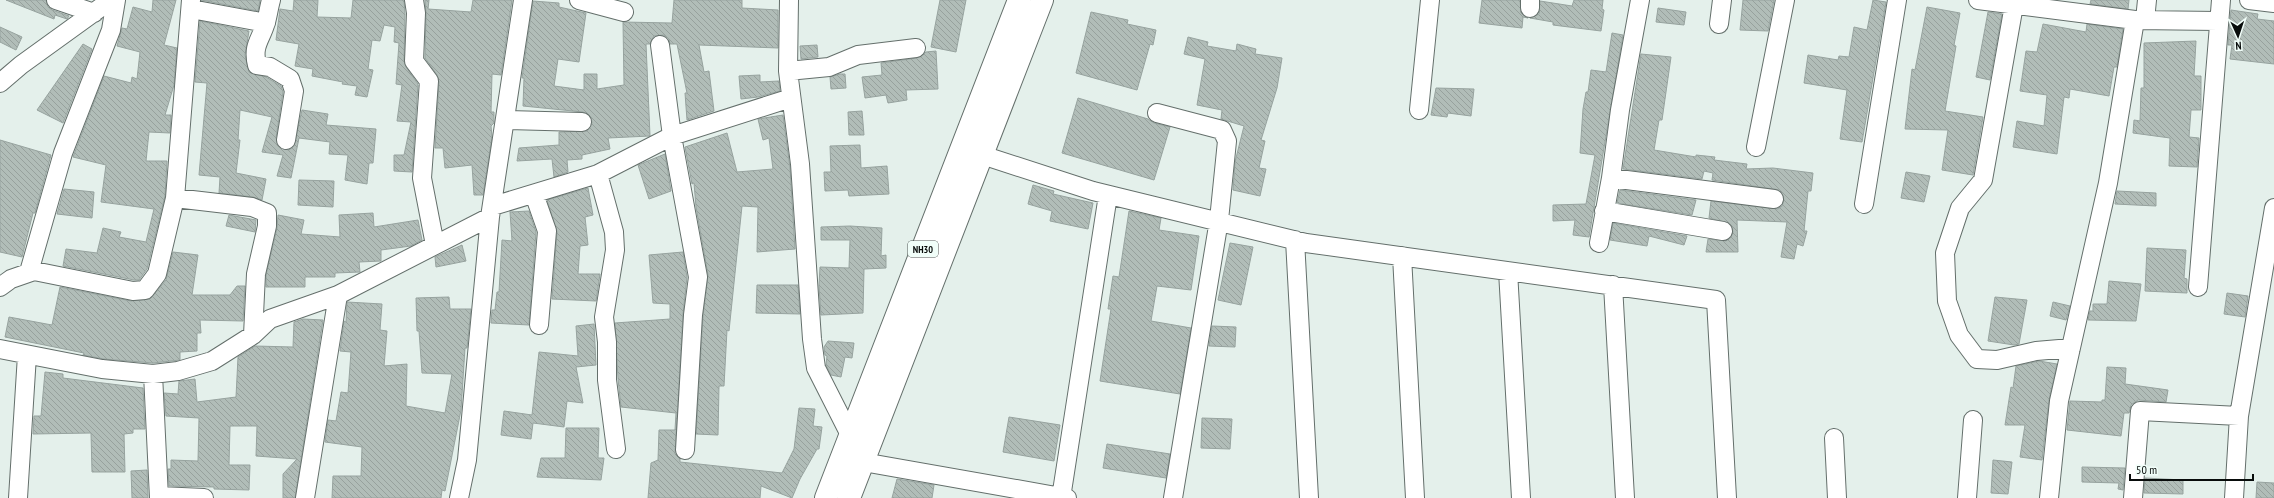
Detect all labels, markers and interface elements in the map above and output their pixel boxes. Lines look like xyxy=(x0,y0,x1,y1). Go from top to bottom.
north arrow xyxy=(2218,16,2258,56)
text: N xyxy=(2235,39,2242,53)
road number: NH30 xyxy=(908,241,938,257)
scale bar xyxy=(2130,456,2253,482)
text: 50 m xyxy=(2136,462,2157,477)

